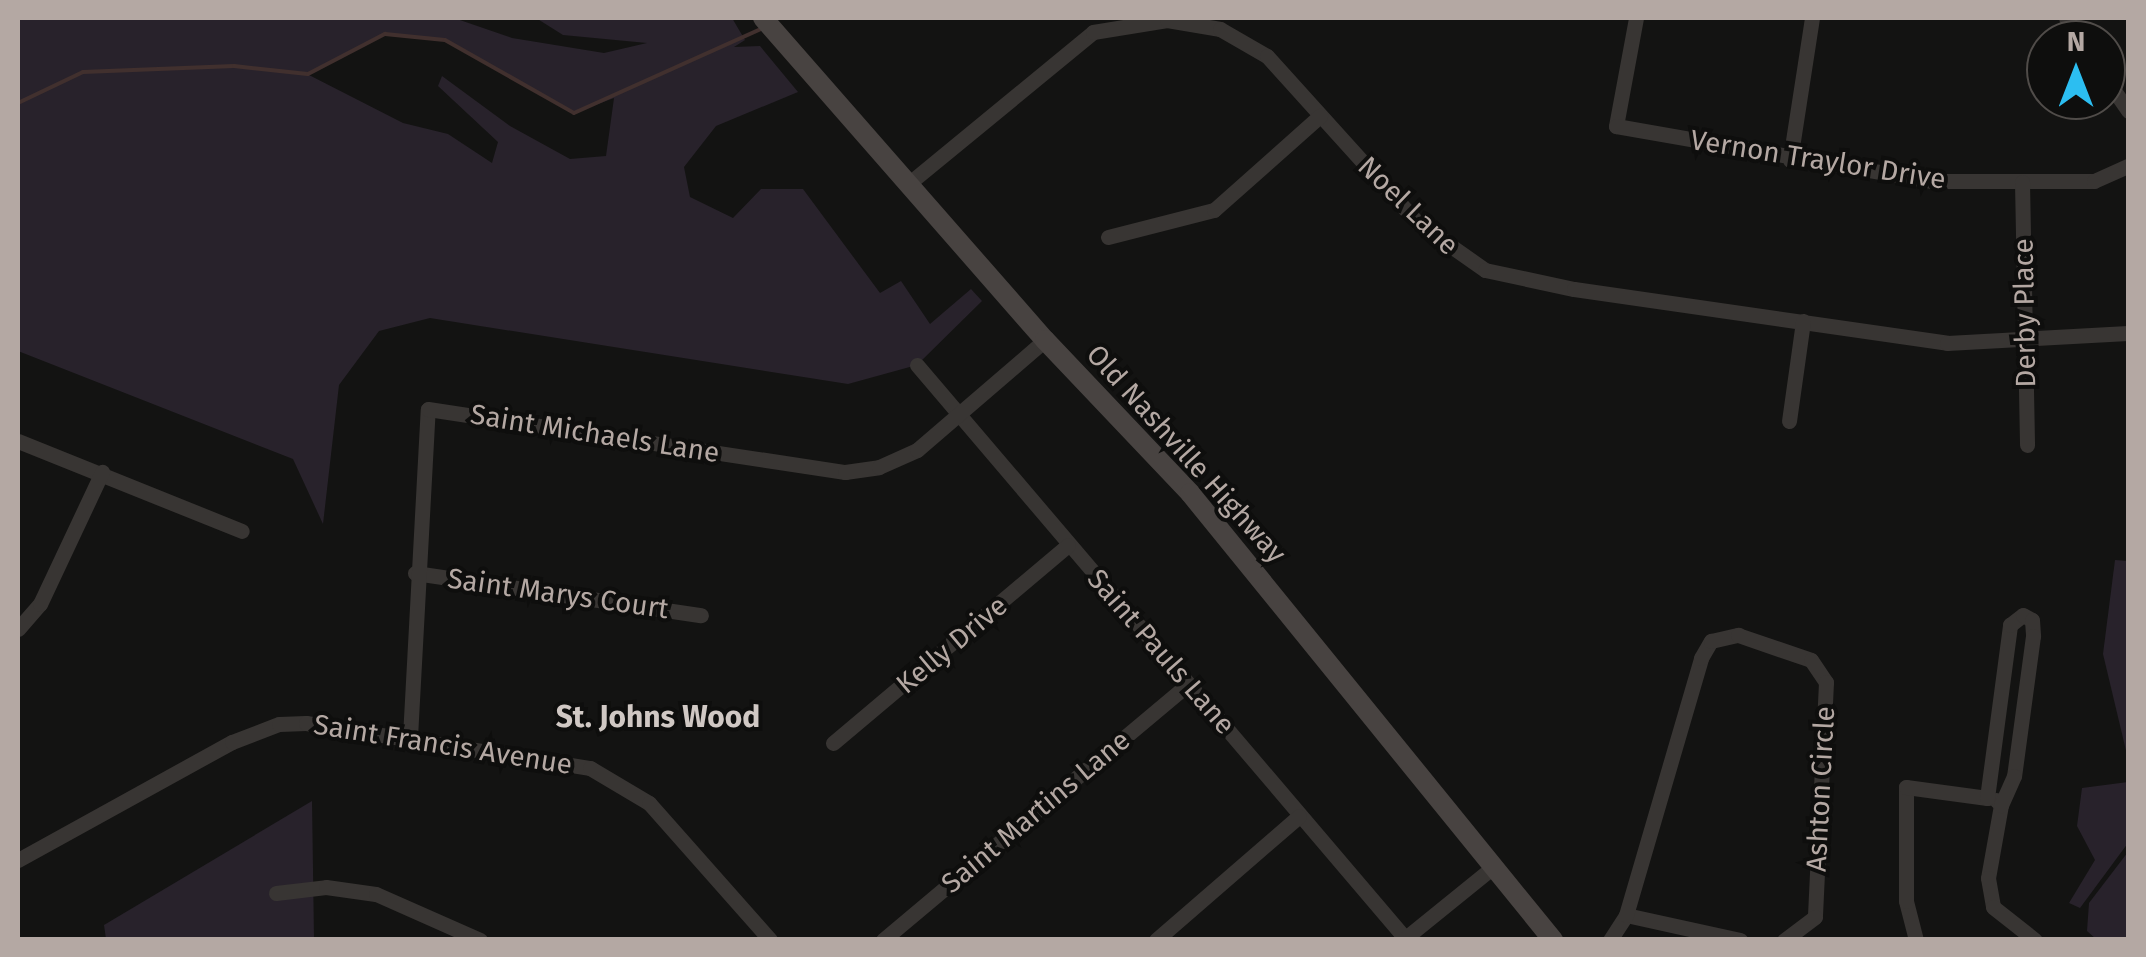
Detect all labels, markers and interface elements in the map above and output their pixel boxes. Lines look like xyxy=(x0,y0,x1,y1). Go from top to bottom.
north arrow xyxy=(2026,20,2126,120)
text: N xyxy=(2067,25,2085,58)
street label: Vernon Traylor Drive xyxy=(1688,123,1948,197)
street label: Noel Lane xyxy=(1351,150,1465,262)
street label: Derby Place xyxy=(2007,238,2043,388)
street label: Old Nashville Highway xyxy=(1079,338,1293,570)
street label: Saint Michaels Lane xyxy=(468,398,722,470)
street label: Saint Marys Court xyxy=(445,562,671,626)
street label: Saint Pauls Lane xyxy=(1080,563,1242,741)
street label: Kelly Drive xyxy=(890,589,1014,701)
district label: St. Johns Wood xyxy=(556,699,760,735)
street label: Ashton Circle xyxy=(1800,705,1842,873)
street label: Saint Francis Avenue xyxy=(311,708,575,782)
street label: Saint Martins Lane xyxy=(935,723,1137,901)

